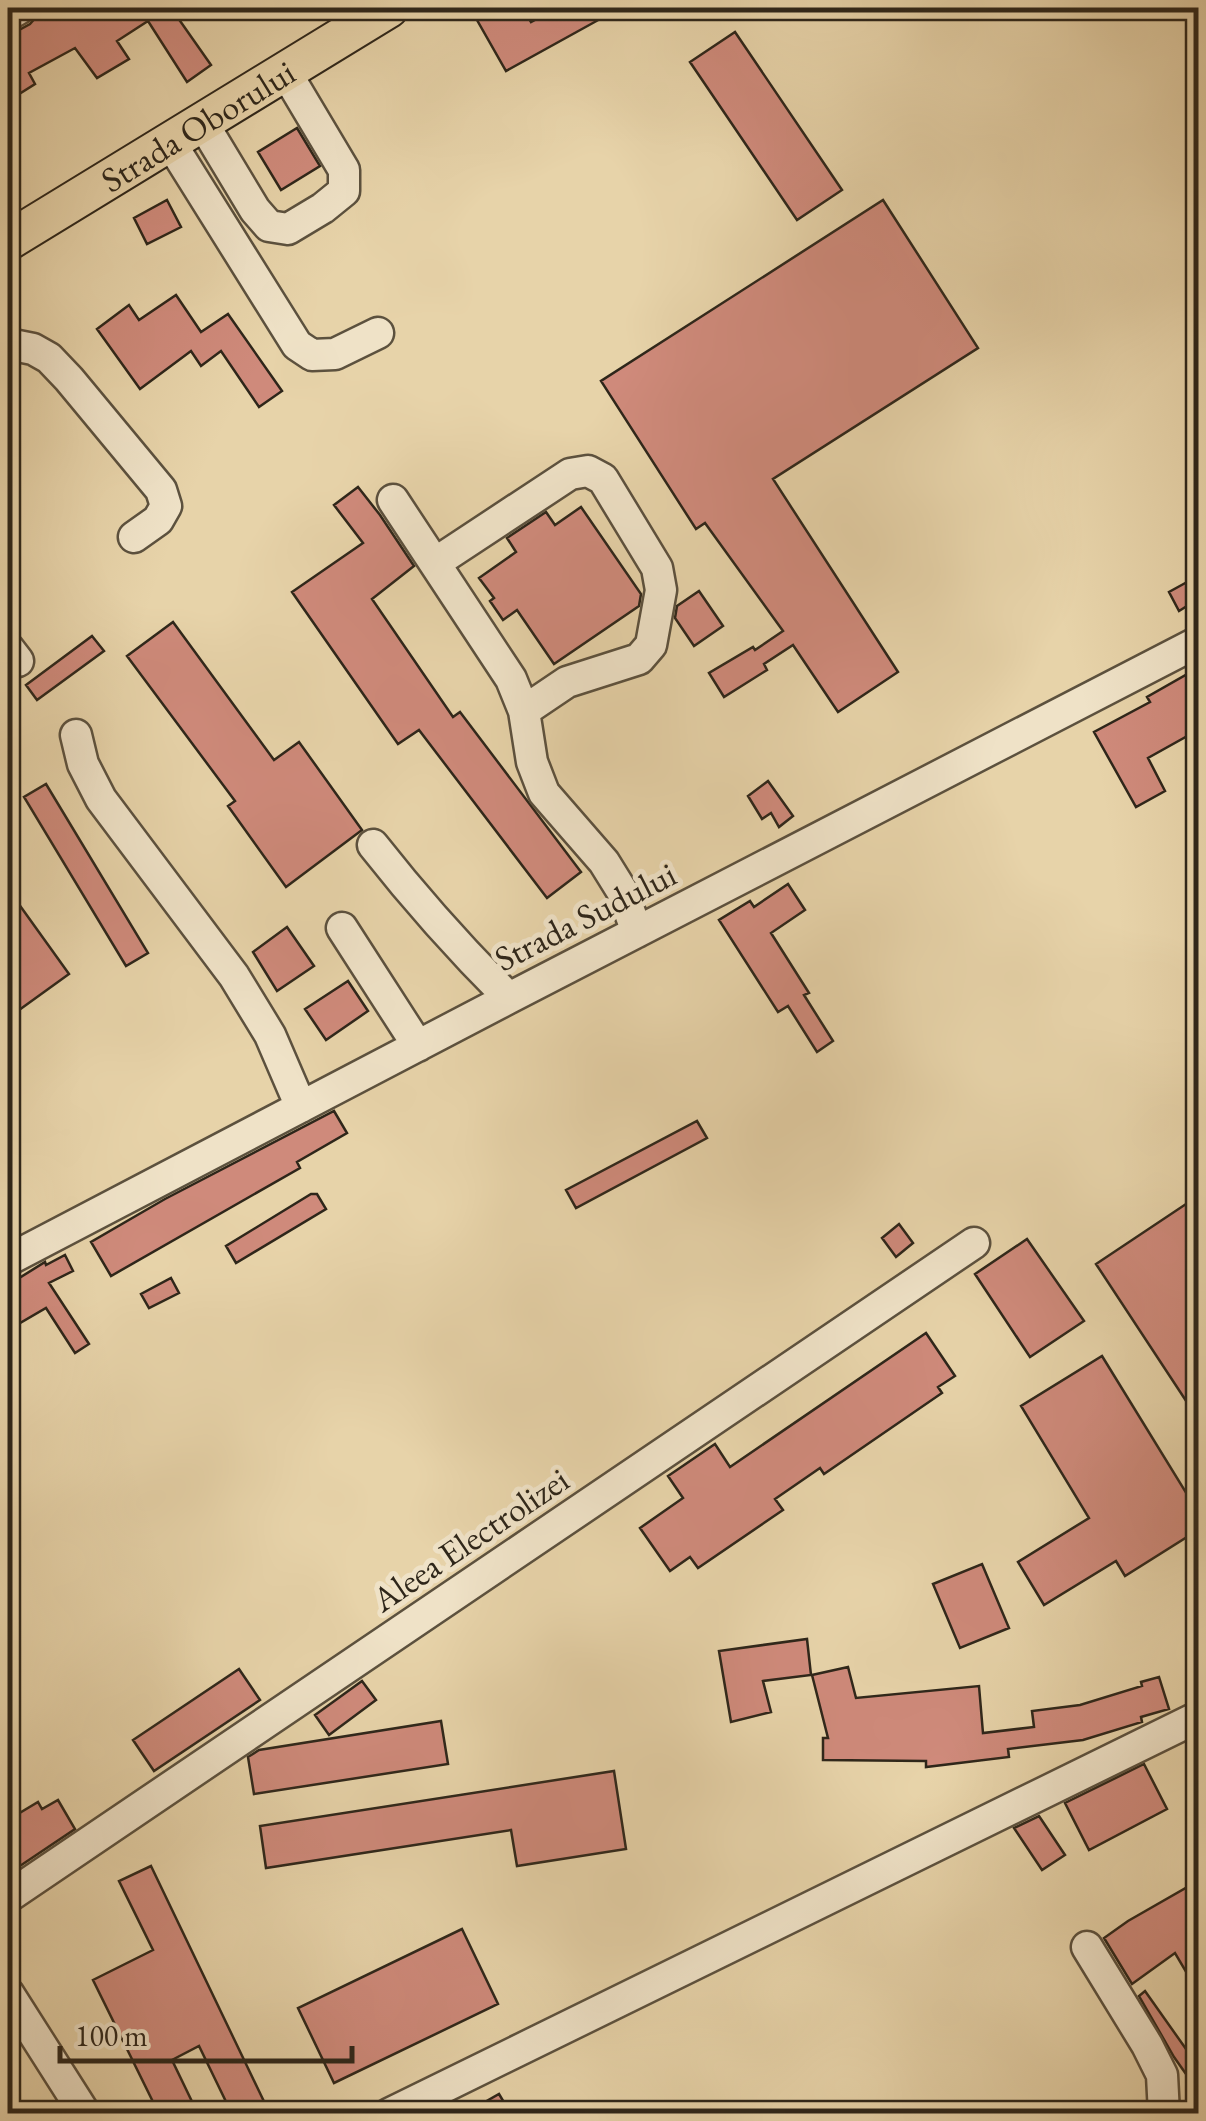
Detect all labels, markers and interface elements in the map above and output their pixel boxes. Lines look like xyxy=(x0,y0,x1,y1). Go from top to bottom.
street label: Strada Oborului xyxy=(92,49,303,202)
street label: Strada Sudului xyxy=(487,851,683,981)
street label: Aleea Electrolizei xyxy=(362,1457,577,1622)
scale bar xyxy=(60,2001,352,2063)
text: 100 m xyxy=(75,2016,148,2055)

